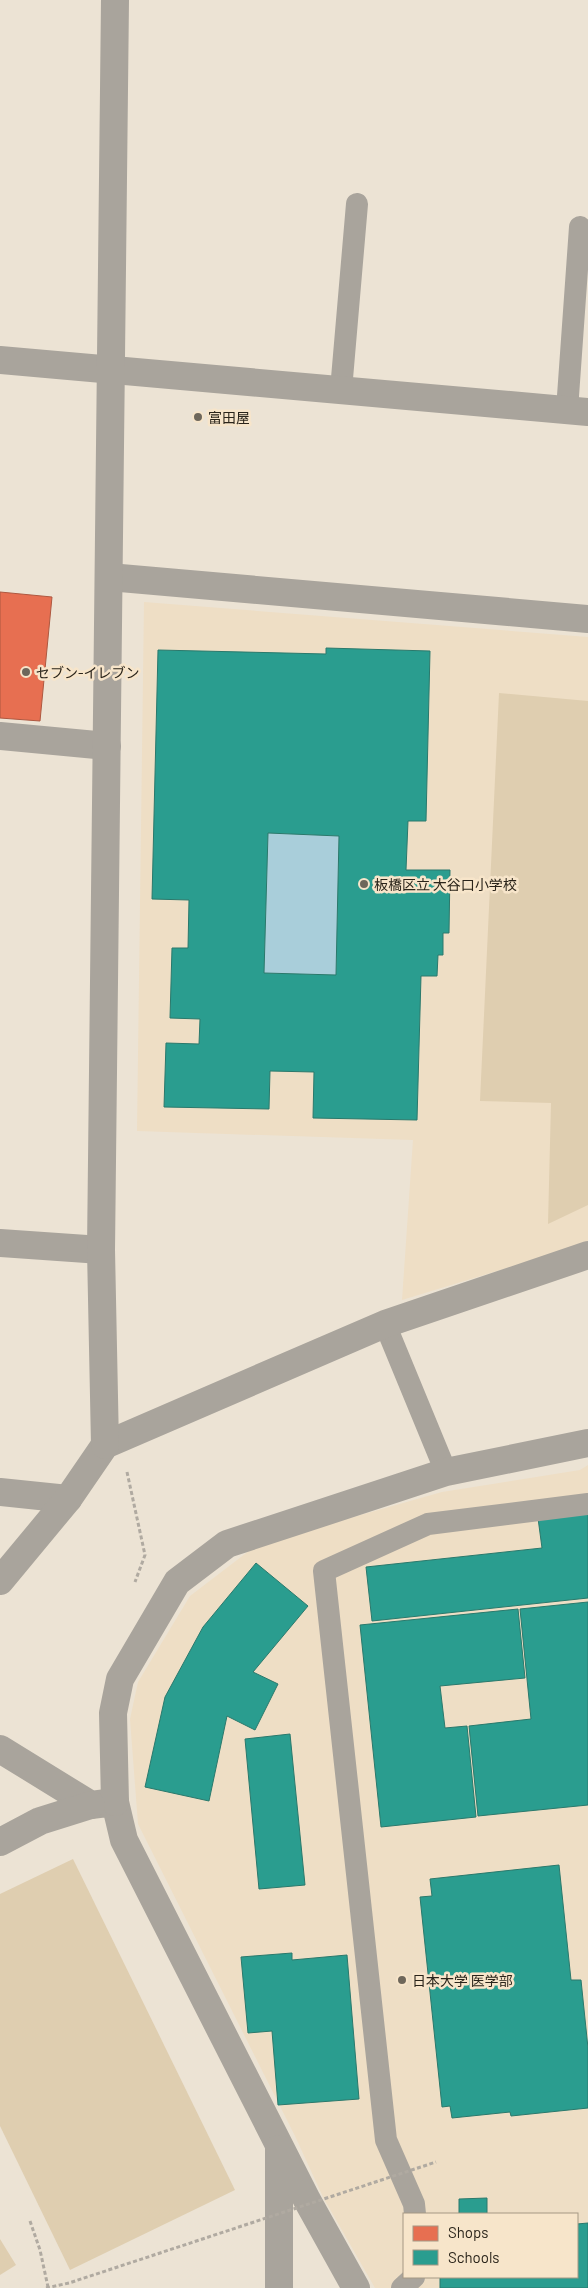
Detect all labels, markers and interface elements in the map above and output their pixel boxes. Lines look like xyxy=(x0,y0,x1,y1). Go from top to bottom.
place label: 富田屋 xyxy=(208,409,250,426)
marker: 富田屋 xyxy=(192,411,204,423)
place label: セブン-イレブン xyxy=(36,664,140,681)
marker: セブン-イレブン xyxy=(20,666,32,678)
place label: 板橋区立 大谷口小学校 xyxy=(374,876,517,893)
marker: 板橋区立 大谷口小学校 xyxy=(358,878,370,890)
place label: 日本大学 医学部 xyxy=(412,1972,513,1989)
marker: 日本大学 医学部 xyxy=(396,1974,408,1986)
legend xyxy=(403,2213,578,2278)
text: Shops xyxy=(448,2223,488,2241)
text: Schools xyxy=(448,2248,500,2266)

